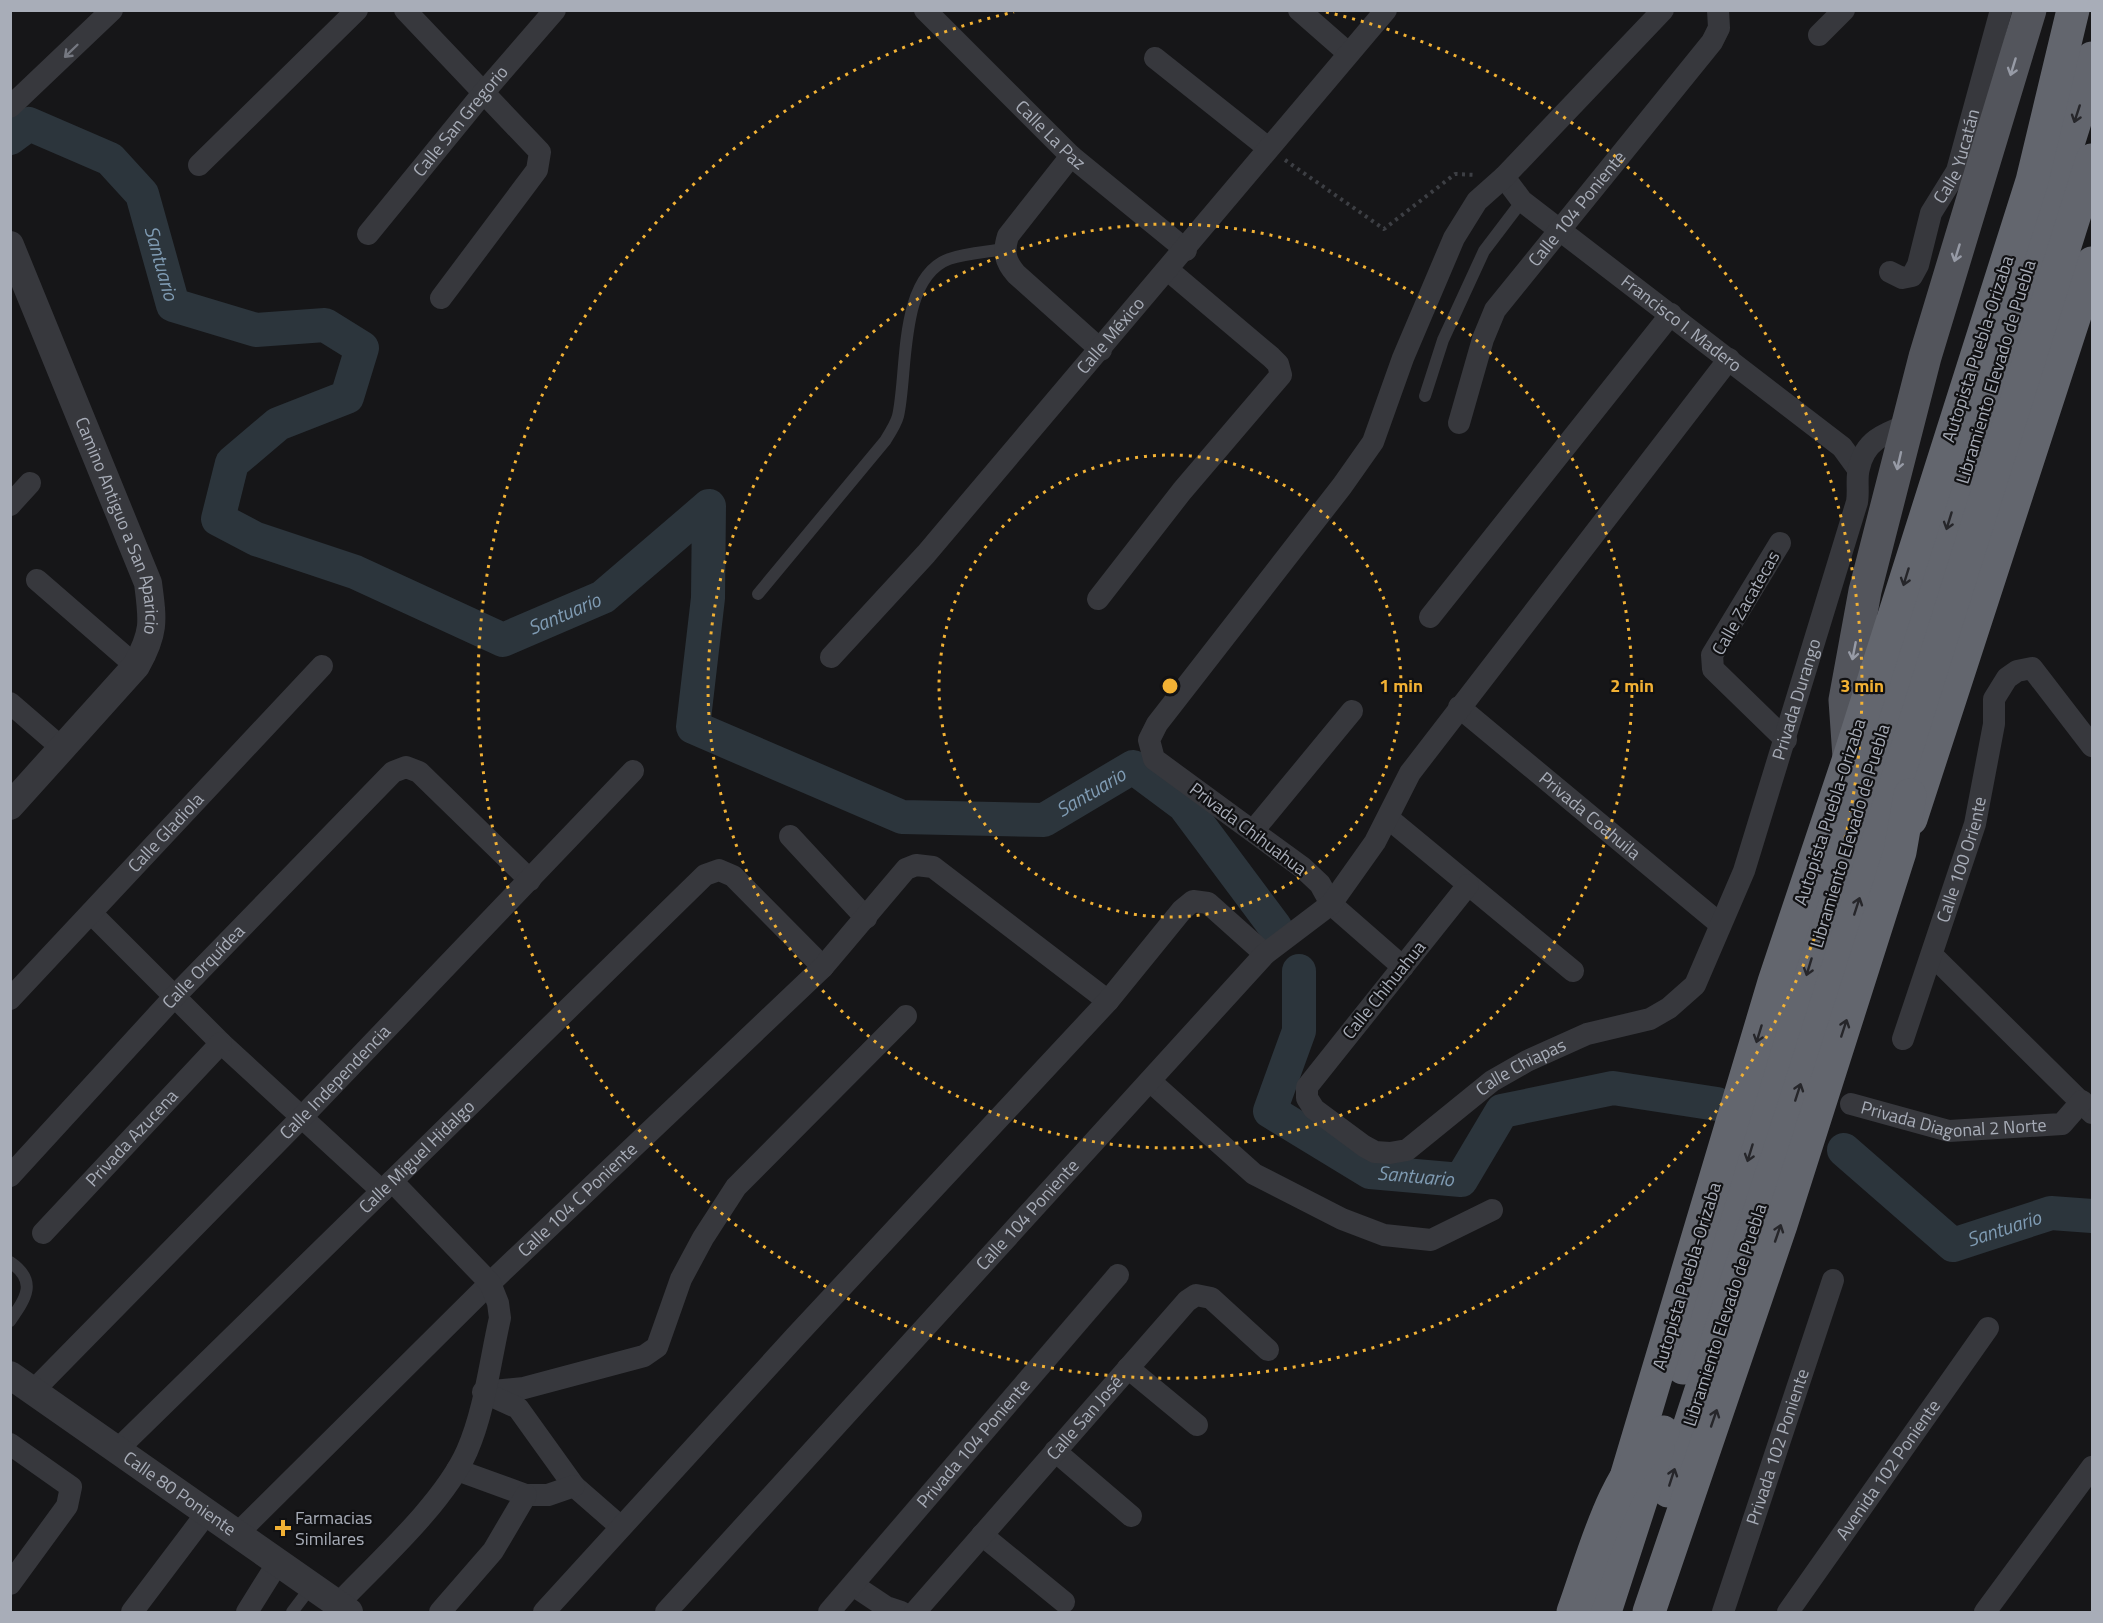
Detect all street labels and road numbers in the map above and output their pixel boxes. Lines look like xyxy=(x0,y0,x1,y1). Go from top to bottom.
street label: Calle San Gregorio xyxy=(406,59,514,182)
street label: Calle La Paz xyxy=(1009,94,1092,176)
street label: Calle Yucatán xyxy=(1926,106,1986,209)
street label: Calle 104 Poniente xyxy=(1521,145,1632,272)
street label: Autopista Puebla-Orizaba xyxy=(1935,252,2020,446)
street label: Libramiento Elevado de Puebla xyxy=(1949,257,2042,487)
street label: Francisco I. Madero xyxy=(1616,268,1748,378)
street label: Calle México xyxy=(1070,291,1151,380)
street label: Camino Antiguo a San Aparicio xyxy=(69,413,165,637)
street label: Calle Zacatecas xyxy=(1705,546,1786,660)
street label: Privada Durango xyxy=(1765,635,1827,763)
street label: Autopista Puebla-Orizaba xyxy=(1787,715,1872,909)
street label: Libramiento Elevado de Puebla xyxy=(1803,721,1896,951)
street label: Privada Coahuila xyxy=(1533,765,1647,866)
street label: Privada Chihuahua xyxy=(1184,775,1313,882)
street label: Calle Gladiola xyxy=(121,786,210,878)
street label: Calle 100 Oriente xyxy=(1929,794,1993,926)
street label: Calle Orquídea xyxy=(156,918,251,1015)
street label: Calle Chihuahua xyxy=(1335,935,1432,1045)
street label: Calle Independencia xyxy=(273,1018,397,1145)
street label: Calle Chiapas xyxy=(1469,1031,1570,1102)
street label: Privada Azucena xyxy=(79,1083,184,1193)
street label: Calle Miguel Hidalgo xyxy=(352,1093,481,1220)
street label: Privada Diagonal 2 Norte xyxy=(1858,1093,2047,1145)
street label: Calle 104 C Poniente xyxy=(511,1136,643,1263)
street label: Calle 104 Poniente xyxy=(969,1153,1085,1276)
street label: Autopista Puebla-Orizaba xyxy=(1645,1179,1728,1373)
street label: Libramiento Elevado de Puebla xyxy=(1676,1200,1773,1430)
street label: Privada 102 Poniente xyxy=(1739,1365,1816,1528)
street label: Calle San José xyxy=(1040,1369,1129,1466)
street label: Privada 104 Poniente xyxy=(910,1372,1036,1514)
street label: Avenida 102 Poniente xyxy=(1829,1394,1947,1545)
street label: Calle 80 Poniente xyxy=(118,1444,242,1542)

